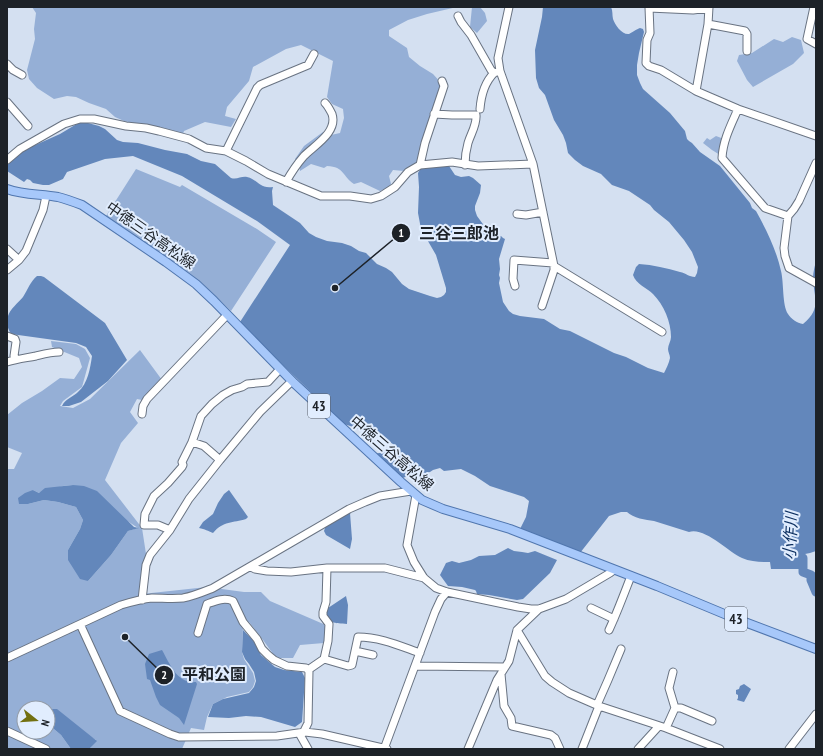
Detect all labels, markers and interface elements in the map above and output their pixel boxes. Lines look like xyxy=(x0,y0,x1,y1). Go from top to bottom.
street label: 中徳三谷高松線 xyxy=(103,197,199,273)
callout: 三谷三郎池 xyxy=(391,219,507,247)
text: 三谷三郎池 xyxy=(419,223,499,243)
text: 1 xyxy=(398,225,404,240)
road number: 43 xyxy=(308,394,330,418)
street label: 中徳三谷高松線 xyxy=(346,411,438,495)
water label: 小作川 xyxy=(779,510,801,560)
road number: 43 xyxy=(725,607,747,631)
callout: 平和公園 xyxy=(154,661,254,689)
text: 平和公園 xyxy=(182,664,246,684)
text: 2 xyxy=(161,667,167,682)
north arrow xyxy=(16,700,56,740)
text: N xyxy=(38,718,53,728)

